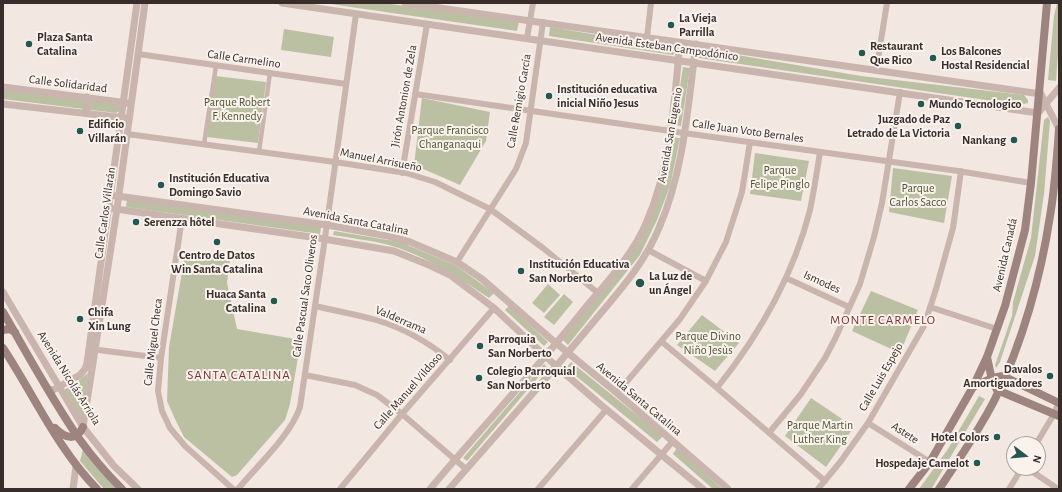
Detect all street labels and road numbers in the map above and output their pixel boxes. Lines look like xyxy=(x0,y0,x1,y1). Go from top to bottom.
street label: Avenida Esteban Campodónico xyxy=(595,30,739,64)
street label: Jirón Antonion de Zela xyxy=(388,44,420,148)
street label: Calle Carmelino xyxy=(206,47,282,71)
street label: Calle Remigio García xyxy=(504,53,534,149)
street label: Calle Solidaridad xyxy=(28,72,108,96)
street label: Avenida San Eugenio xyxy=(654,86,686,184)
street label: Calle Juan Voto Bernales xyxy=(691,116,805,146)
street label: Manuel Arrisueño xyxy=(339,145,423,175)
street label: Calle Carlos Villarán xyxy=(91,166,119,260)
street label: Avenida Santa Catalina xyxy=(302,204,410,238)
street label: Avenida Canadá xyxy=(990,217,1020,293)
street label: Calle Pascual Saco Oliveros xyxy=(289,234,321,358)
street label: Ismodes xyxy=(801,267,843,297)
street label: Calle Miguel Checa xyxy=(140,297,166,387)
street label: Valderrama xyxy=(373,303,429,337)
street label: Avenida Nicolás Arriola xyxy=(34,328,104,428)
street label: Calle Luis Espejo xyxy=(856,340,906,414)
street label: Calle Manuel Vildoso xyxy=(370,349,446,433)
street label: Avenida Santa Catalina xyxy=(593,359,685,439)
street label: Astete xyxy=(889,419,921,447)

